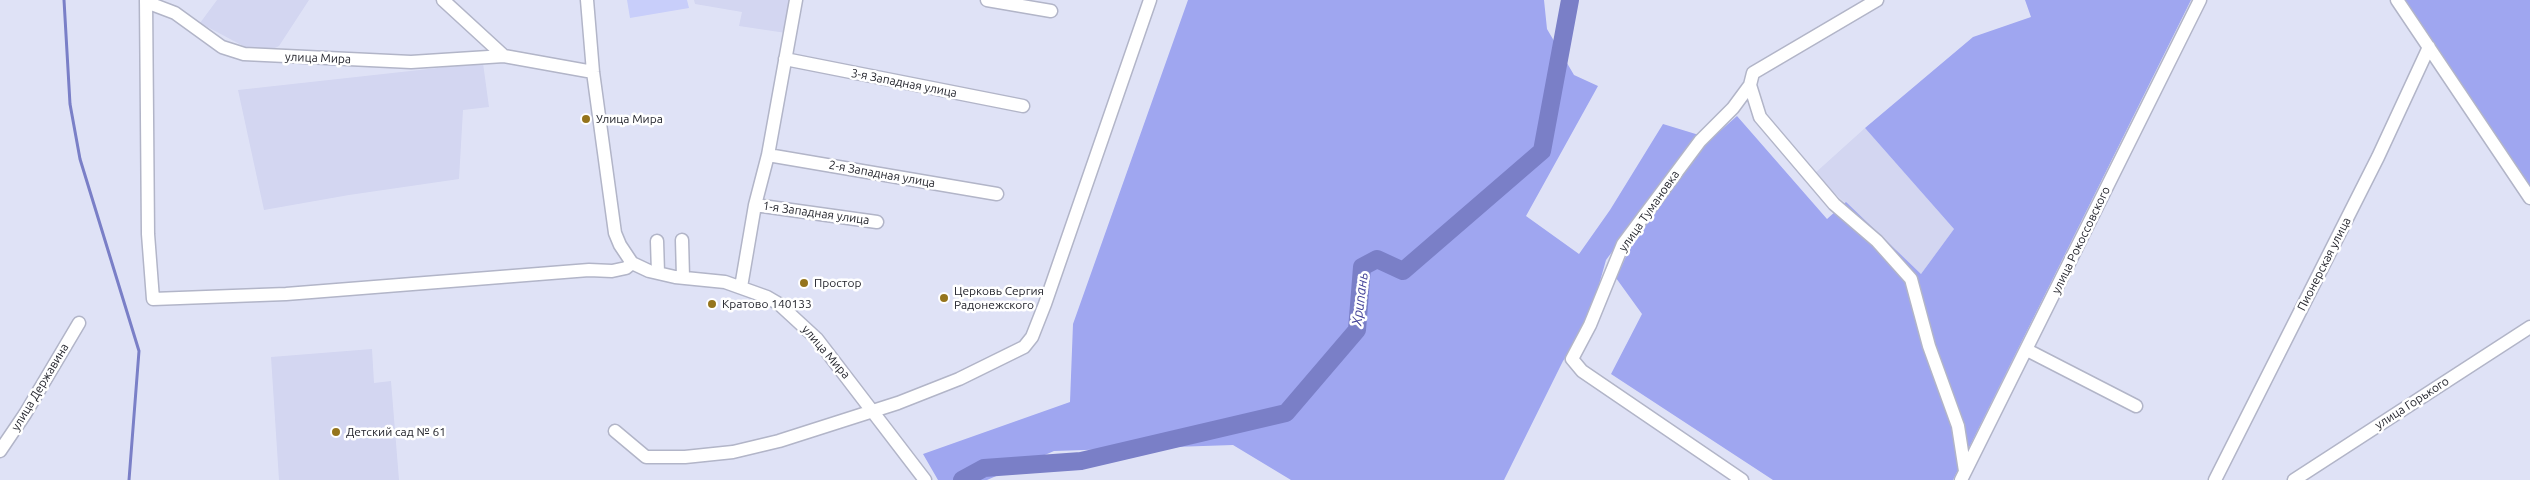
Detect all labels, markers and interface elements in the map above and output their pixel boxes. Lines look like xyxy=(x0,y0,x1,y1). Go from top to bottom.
street label: улица Мира xyxy=(285,50,351,66)
street label: 3-я Западная улица xyxy=(850,66,958,100)
place label: Улица Мира xyxy=(596,112,663,126)
marker: Улица Мира xyxy=(580,113,592,125)
street label: 2-я Западная улица xyxy=(828,158,936,190)
street label: улица Тумановка xyxy=(1616,168,1682,254)
street label: улица Рокоссовского xyxy=(2049,184,2113,296)
street label: 1-я Западная улица xyxy=(762,198,870,228)
street label: Пионерская улица xyxy=(2294,215,2354,313)
water label: Хрипань xyxy=(1348,271,1372,327)
place label: Простор xyxy=(814,276,861,290)
marker: Простор xyxy=(798,277,810,289)
place label: Церковь Сергия Радонежского xyxy=(954,284,1044,312)
marker: Церковь Сергия Радонежского xyxy=(938,292,950,304)
place label: Кратово 140133 xyxy=(722,297,812,311)
marker: Кратово 140133 xyxy=(706,298,718,310)
street label: улица Мира xyxy=(799,322,853,382)
street label: улица Державина xyxy=(8,341,72,433)
street label: улица Горького xyxy=(2372,374,2452,432)
place label: Детский сад № 61 xyxy=(346,425,446,439)
marker: Детский сад № 61 xyxy=(330,426,342,438)

